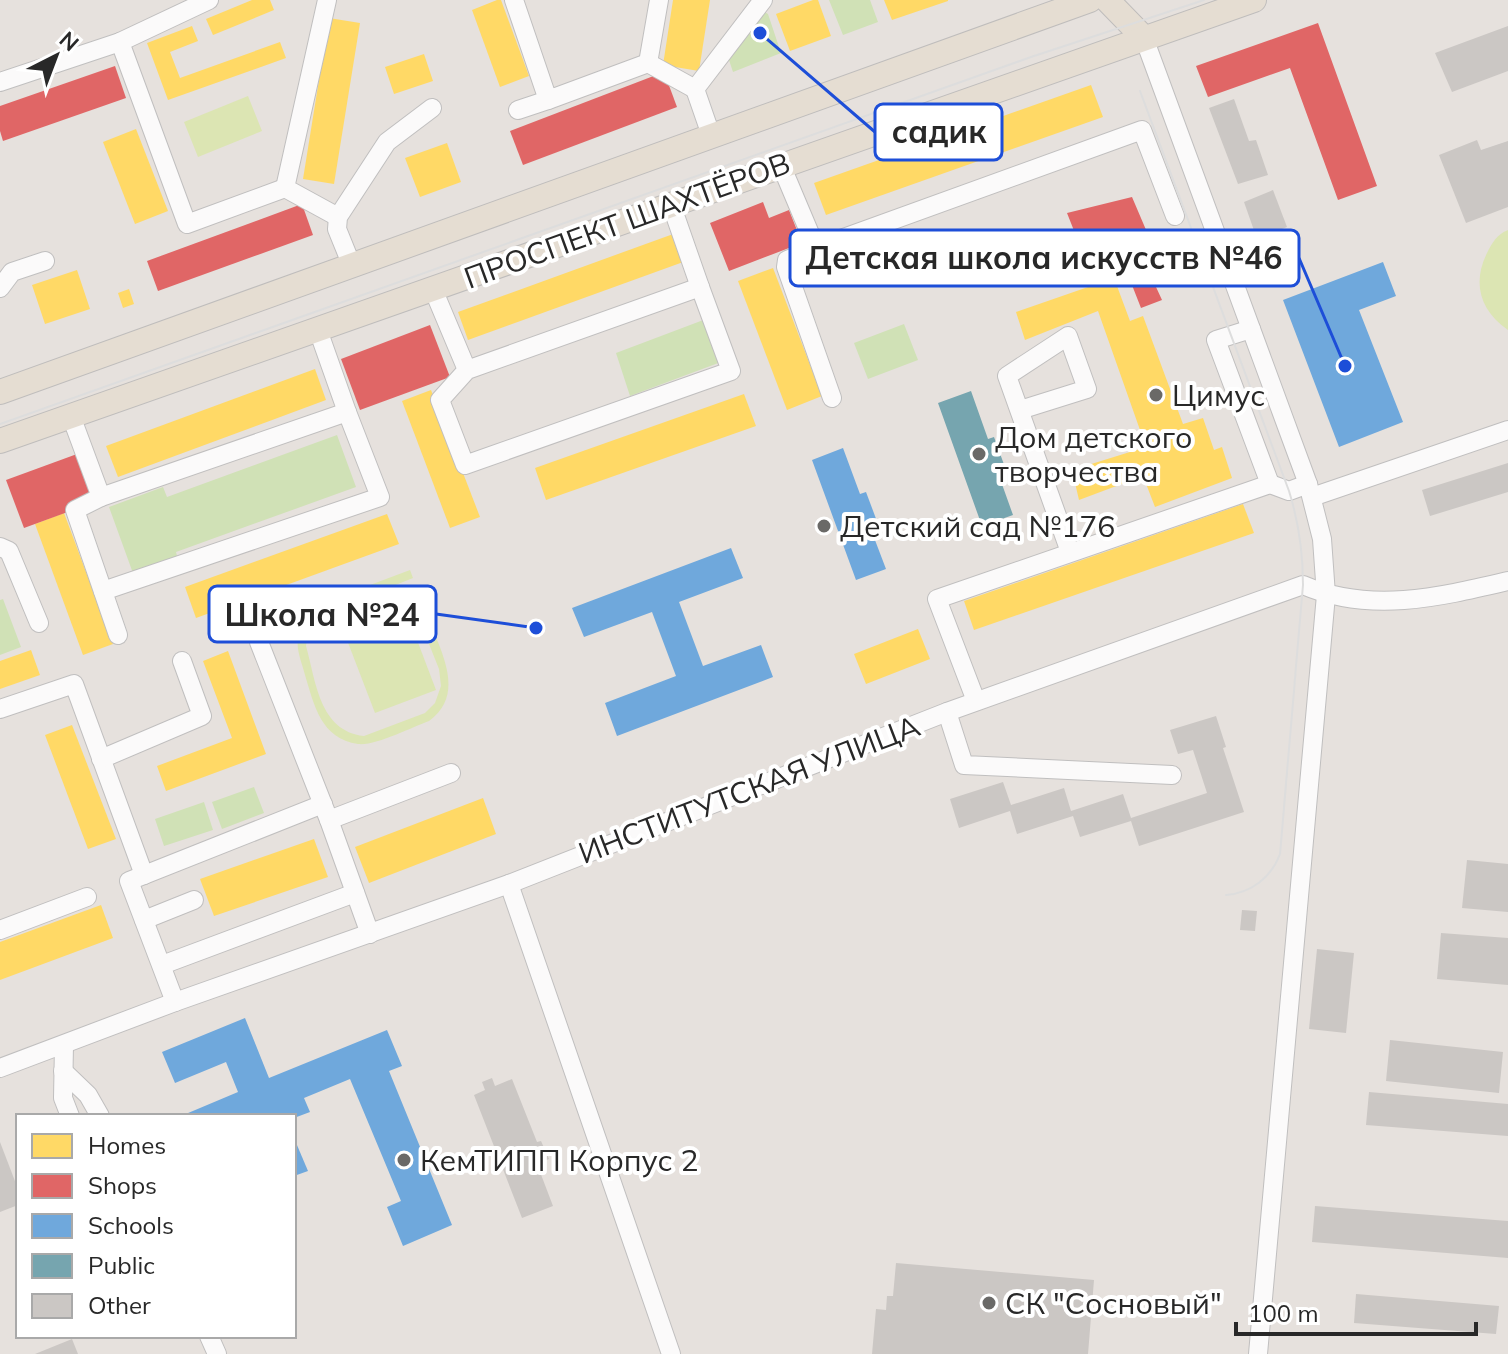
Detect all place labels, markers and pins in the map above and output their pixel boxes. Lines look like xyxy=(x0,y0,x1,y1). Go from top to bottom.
callout: садик xyxy=(875,104,1002,160)
callout: Детская школа искусств №46 xyxy=(790,230,1299,286)
place label: Цимус xyxy=(1172,376,1265,414)
marker: Цимус xyxy=(1147,386,1165,404)
place label: Дом детского творчества xyxy=(995,418,1192,490)
marker: Дом детского творчества xyxy=(970,445,988,463)
place label: Детский сад №176 xyxy=(840,507,1115,545)
marker: Детский сад №176 xyxy=(815,517,833,535)
callout: Школа №24 xyxy=(209,586,436,642)
place label: КемТИПП Корпус 2 xyxy=(420,1141,699,1179)
marker: КемТИПП Корпус 2 xyxy=(395,1151,413,1169)
place label: СК "Сосновый" xyxy=(1005,1284,1222,1322)
marker: СК "Сосновый" xyxy=(980,1294,998,1312)

